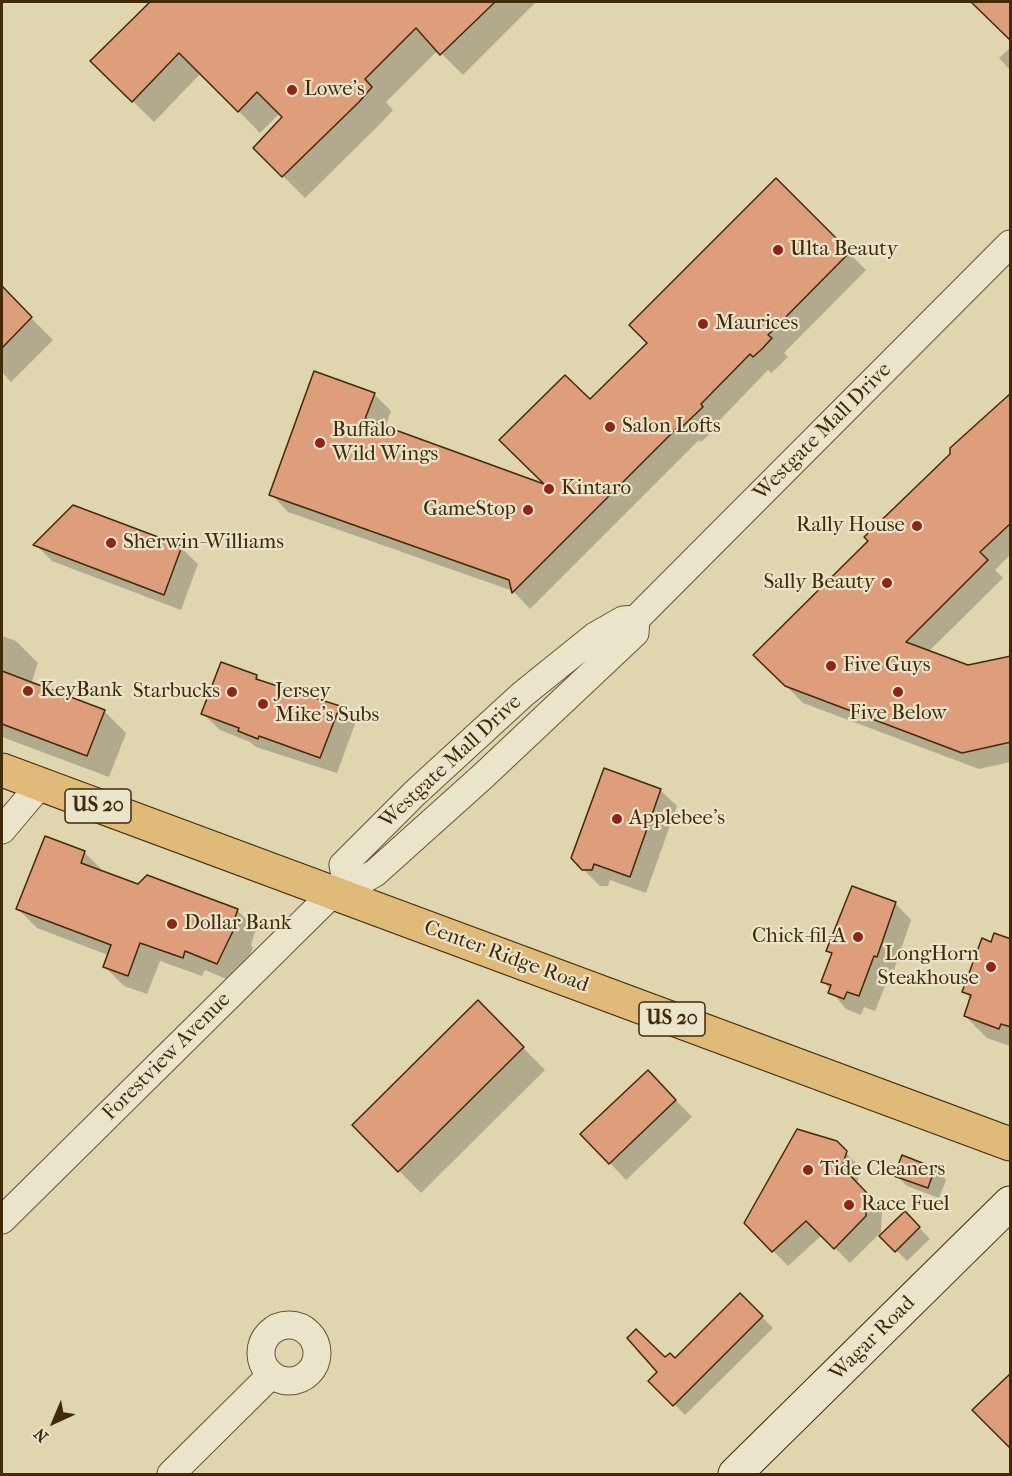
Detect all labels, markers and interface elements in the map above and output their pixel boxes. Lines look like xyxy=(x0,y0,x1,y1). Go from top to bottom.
place label: Lowe's xyxy=(304,77,365,103)
marker: Lowe's xyxy=(285,83,299,97)
place label: Ulta Beauty xyxy=(790,237,898,263)
marker: Ulta Beauty xyxy=(771,243,785,257)
place label: Maurices xyxy=(715,311,798,337)
marker: Maurices xyxy=(696,317,710,331)
street label: Westgate Mall Drive xyxy=(749,358,897,506)
place label: Salon Lofts xyxy=(622,414,721,440)
place label: Buffalo Wild Wings xyxy=(332,418,438,468)
marker: Salon Lofts xyxy=(603,420,617,434)
marker: Buffalo Wild Wings xyxy=(313,436,327,450)
place label: Kintaro xyxy=(561,476,631,502)
marker: Kintaro xyxy=(542,482,556,496)
place label: GameStop xyxy=(423,497,516,523)
marker: GameStop xyxy=(521,503,535,517)
place label: Rally House xyxy=(796,513,905,539)
marker: Rally House xyxy=(910,519,924,533)
place label: Sherwin-Williams xyxy=(123,530,284,556)
marker: Sherwin-Williams xyxy=(104,536,118,550)
place label: Sally Beauty xyxy=(763,570,875,596)
marker: Sally Beauty xyxy=(880,576,894,590)
place label: Five Guys xyxy=(843,653,930,679)
marker: Five Guys xyxy=(824,659,838,673)
place label: KeyBank xyxy=(40,678,122,704)
place label: Starbucks xyxy=(133,679,220,705)
place label: Jersey Mike's Subs xyxy=(275,679,379,729)
marker: KeyBank xyxy=(21,684,35,698)
marker: Starbucks xyxy=(225,685,239,699)
marker: Five Below xyxy=(891,685,905,699)
street label: Westgate Mall Drive xyxy=(375,690,527,834)
marker: Jersey Mike's Subs xyxy=(256,697,270,711)
place label: Five Below xyxy=(849,701,947,727)
road number: US 20 xyxy=(65,789,131,823)
place label: Applebee's xyxy=(629,806,725,832)
marker: Applebee's xyxy=(610,812,624,826)
place label: Dollar Bank xyxy=(184,911,292,937)
street label: Center Ridge Road xyxy=(420,915,592,999)
marker: Dollar Bank xyxy=(165,917,179,931)
place label: Chick-fil-A xyxy=(752,924,846,950)
marker: Chick-fil-A xyxy=(851,930,865,944)
place label: LongHorn Steakhouse xyxy=(878,942,979,992)
marker: LongHorn Steakhouse xyxy=(984,960,998,974)
street label: Forestview Avenue xyxy=(98,988,236,1126)
road number: US 20 xyxy=(639,1002,705,1036)
place label: Tide Cleaners xyxy=(820,1157,945,1183)
marker: Tide Cleaners xyxy=(801,1163,815,1177)
place label: Race Fuel xyxy=(861,1192,950,1218)
marker: Race Fuel xyxy=(842,1198,856,1212)
street label: Wagar Road xyxy=(825,1291,921,1387)
north arrow xyxy=(24,1392,84,1452)
text: N xyxy=(30,1424,52,1446)

